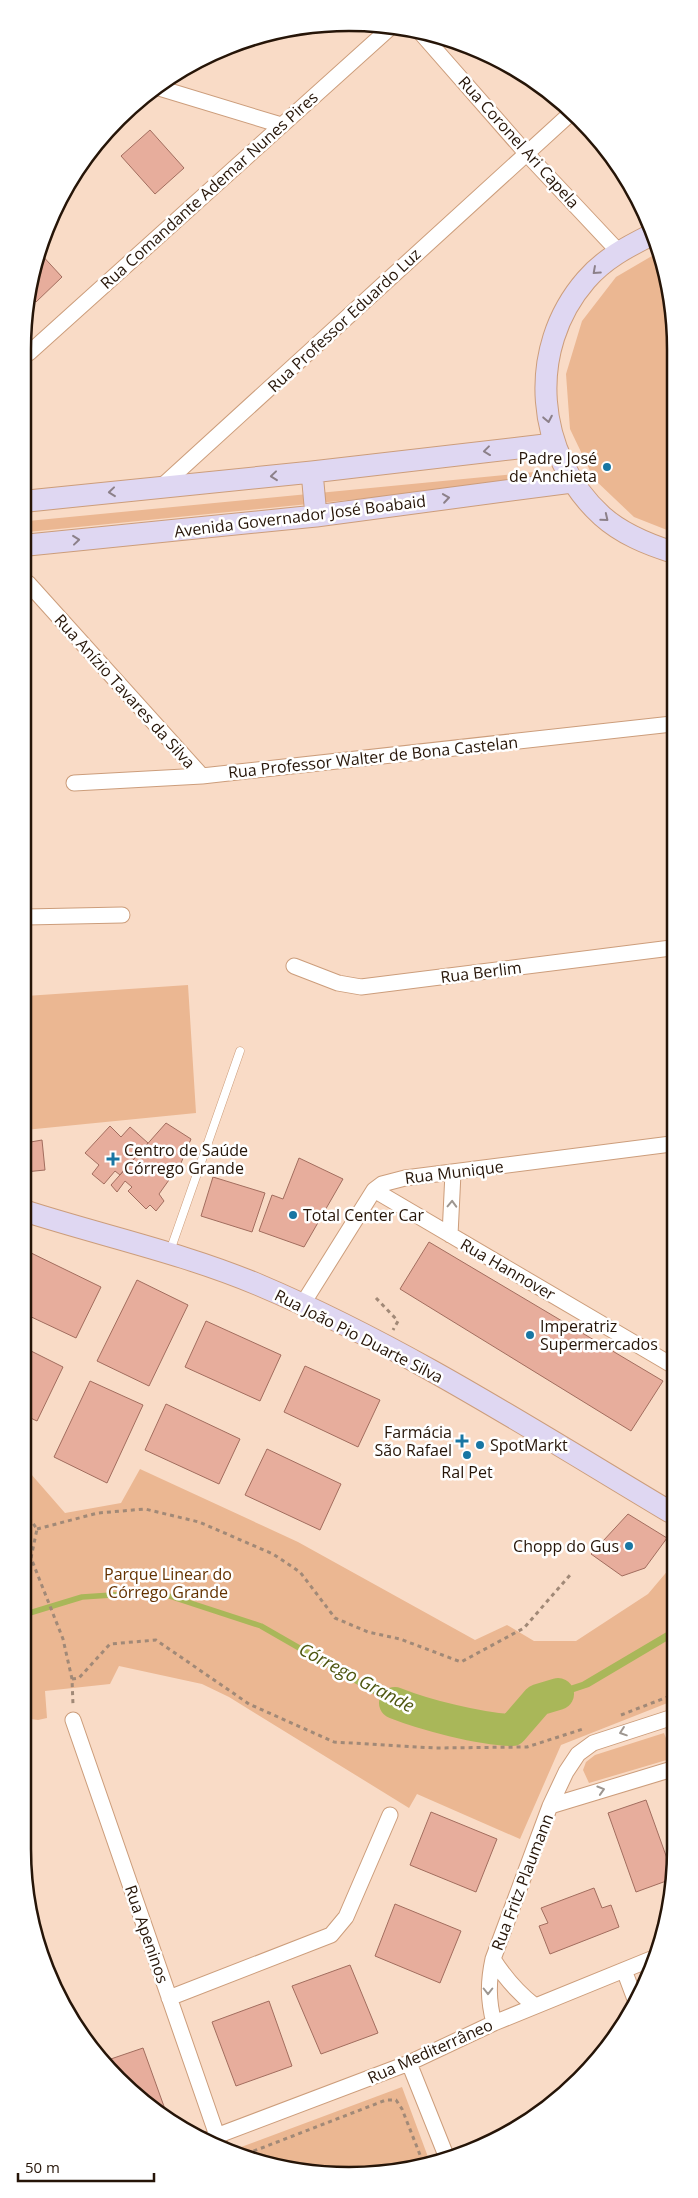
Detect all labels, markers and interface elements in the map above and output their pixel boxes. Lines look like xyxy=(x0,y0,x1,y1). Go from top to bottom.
street label: Rua Coronel Ari Capela xyxy=(454,71,584,213)
street label: Rua Comandante Ademar Nunes Pires xyxy=(95,86,323,294)
street label: Rua Professor Eduardo Luz xyxy=(263,243,425,397)
one-way arrow xyxy=(593,265,602,274)
one-way arrow xyxy=(543,414,553,423)
one-way arrow xyxy=(483,445,491,456)
place label: Padre José de Anchieta xyxy=(509,447,597,487)
marker: Padre José de Anchieta xyxy=(601,461,613,473)
one-way arrow xyxy=(269,470,277,481)
one-way arrow xyxy=(108,486,116,497)
street label: Avenida Governador José Boabaid xyxy=(173,490,427,542)
one-way arrow xyxy=(442,494,451,504)
one-way arrow xyxy=(599,512,608,520)
one-way arrow xyxy=(73,535,81,546)
street label: Rua Anízio Tavares da Silva xyxy=(50,609,200,773)
street label: Rua Professor Walter de Bona Castelan xyxy=(227,731,519,783)
street label: Rua Berlim xyxy=(439,956,523,988)
place label: Centro de Saúde Córrego Grande xyxy=(124,1139,248,1179)
marker: Centro de Saúde Córrego Grande xyxy=(106,1152,120,1166)
street label: Rua Munique xyxy=(403,1155,505,1189)
one-way arrow xyxy=(446,1200,457,1208)
place label: Total Center Car xyxy=(303,1204,424,1226)
marker: Total Center Car xyxy=(287,1209,299,1221)
street label: Rua Hannover xyxy=(457,1233,560,1305)
street label: Rua João Pio Duarte Silva xyxy=(271,1284,447,1388)
place label: Imperatriz Supermercados xyxy=(540,1315,658,1355)
marker: Imperatriz Supermercados xyxy=(524,1329,536,1341)
place label: Farmácia São Rafael xyxy=(374,1421,452,1461)
place label: SpotMarkt xyxy=(490,1434,568,1456)
marker: Farmácia São Rafael xyxy=(456,1435,468,1447)
marker: SpotMarkt xyxy=(474,1439,486,1451)
marker: Ral Pet xyxy=(461,1449,473,1461)
place label: Ral Pet xyxy=(441,1461,493,1483)
place label: Chopp do Gus xyxy=(513,1535,619,1557)
marker: Chopp do Gus xyxy=(623,1540,635,1552)
park label: Parque Linear do Córrego Grande xyxy=(104,1563,232,1603)
water label: Córrego Grande xyxy=(295,1637,419,1717)
one-way arrow xyxy=(620,1727,628,1737)
one-way arrow xyxy=(596,1786,605,1796)
street label: Rua Fritz Plaumann xyxy=(486,1811,558,1953)
street label: Rua Apeninos xyxy=(120,1882,174,1986)
one-way arrow xyxy=(483,1988,493,1995)
street label: Rua Mediterrâneo xyxy=(364,2013,496,2089)
scale bar xyxy=(18,2150,154,2182)
text: 50 m xyxy=(25,2157,60,2177)

